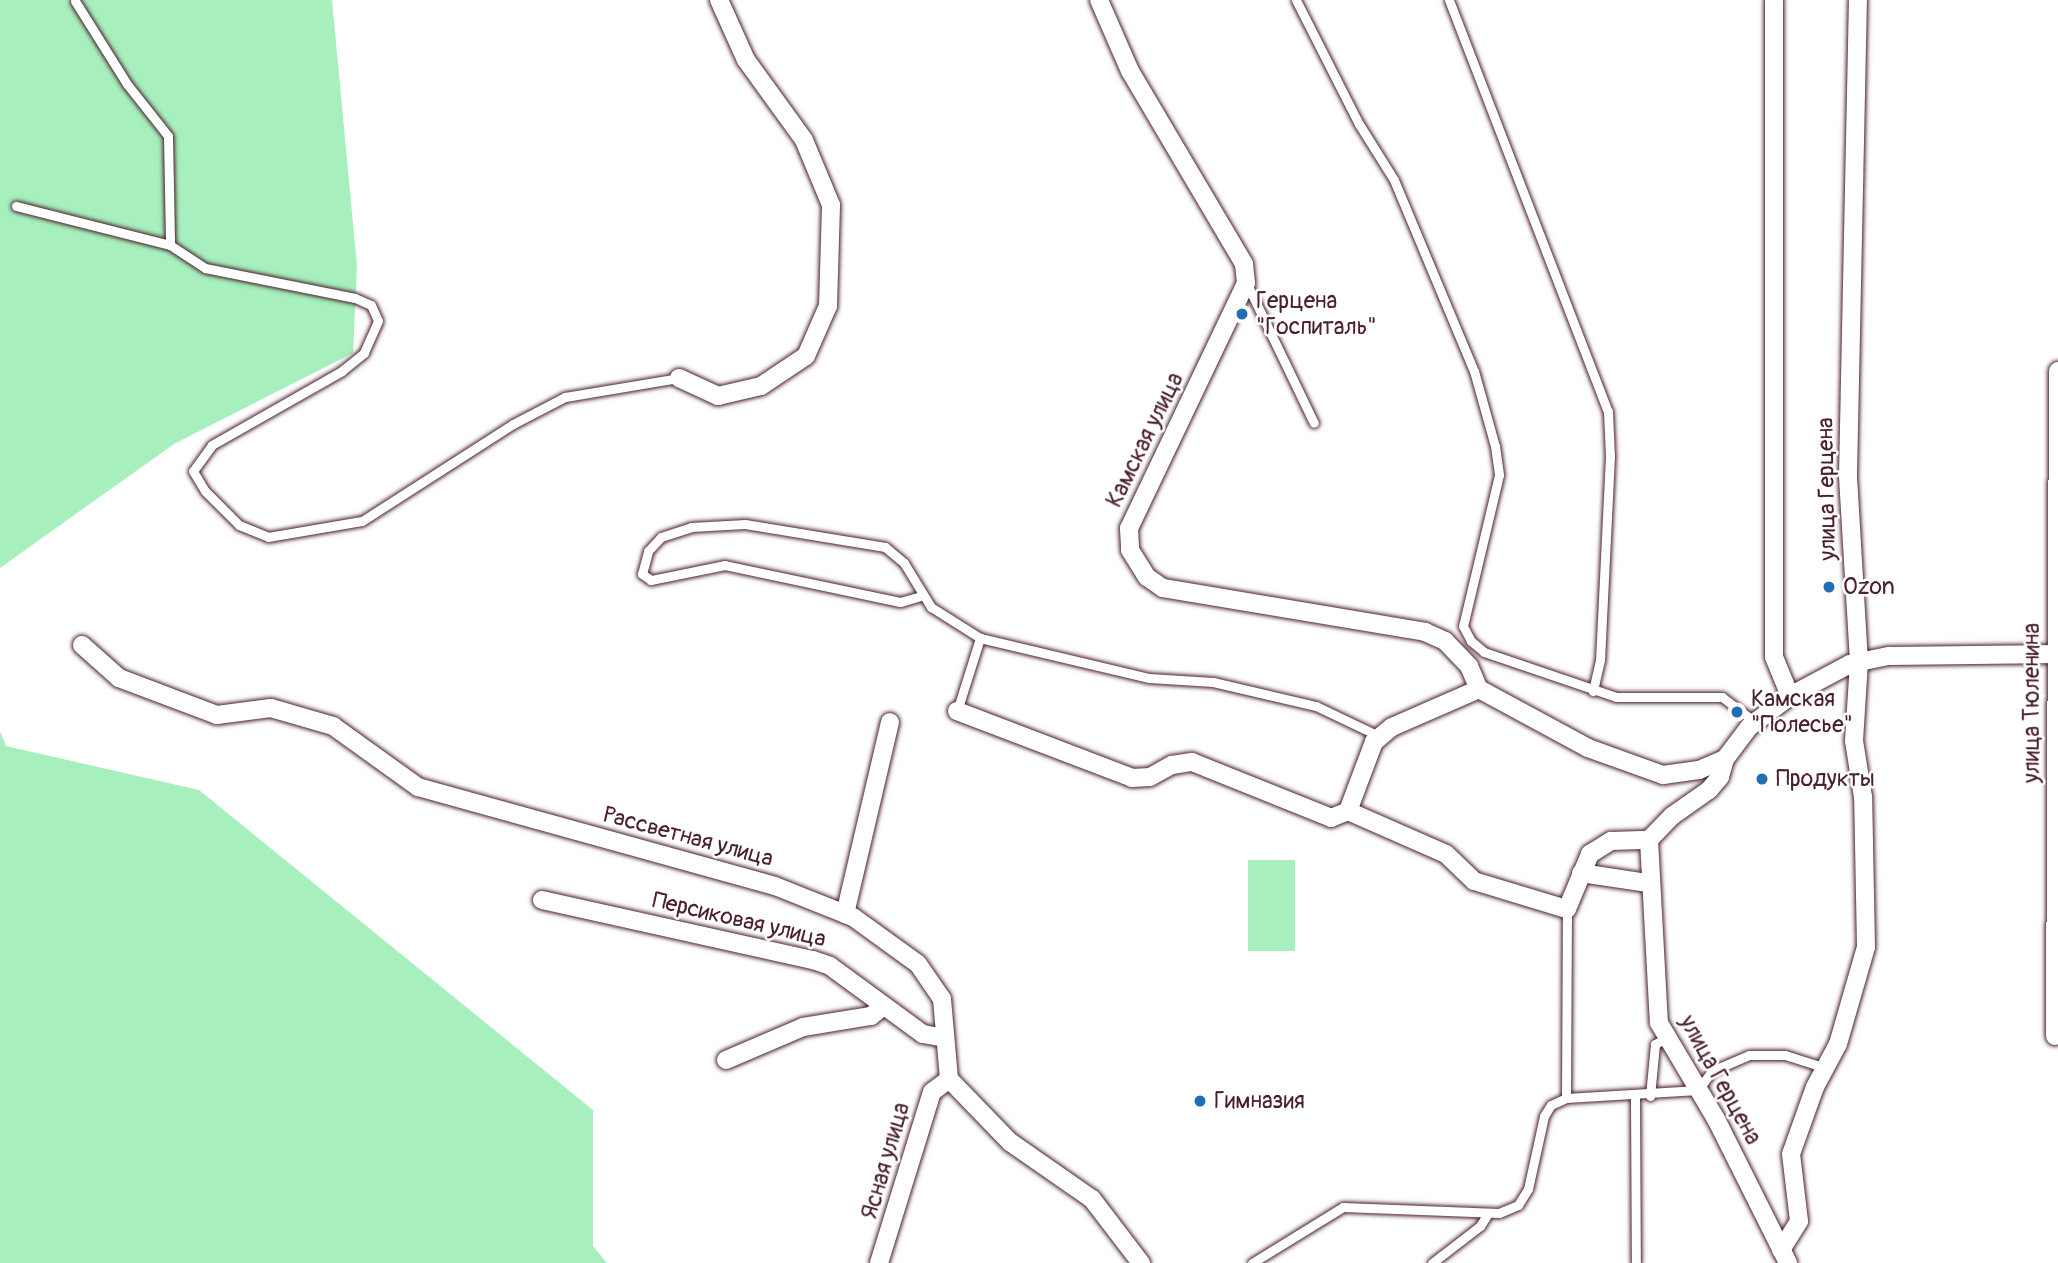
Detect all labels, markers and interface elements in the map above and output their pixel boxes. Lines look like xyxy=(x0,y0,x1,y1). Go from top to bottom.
place label: Герцена "Госпиталь" xyxy=(1256,287,1377,341)
marker: Герцена "Госпиталь" xyxy=(1234,306,1250,322)
street label: Камская улица xyxy=(1101,368,1189,512)
street label: улица Герцена xyxy=(1812,417,1842,561)
place label: Ozon xyxy=(1843,573,1895,601)
marker: Ozon xyxy=(1821,579,1837,595)
street label: улица Тюленина xyxy=(2018,623,2046,783)
place label: Камская "Полесье" xyxy=(1751,685,1853,739)
marker: Камская "Полесье" xyxy=(1729,704,1745,720)
place label: Продукты xyxy=(1776,765,1875,793)
marker: Продукты xyxy=(1754,771,1770,787)
street label: Рассветная улица xyxy=(600,801,776,873)
street label: Персиковая улица xyxy=(650,887,828,953)
street label: улица Герцена xyxy=(1673,1011,1767,1149)
place label: Гимназия xyxy=(1214,1087,1305,1115)
marker: Гимназия xyxy=(1192,1093,1208,1109)
street label: Ясная улица xyxy=(856,1099,916,1223)

